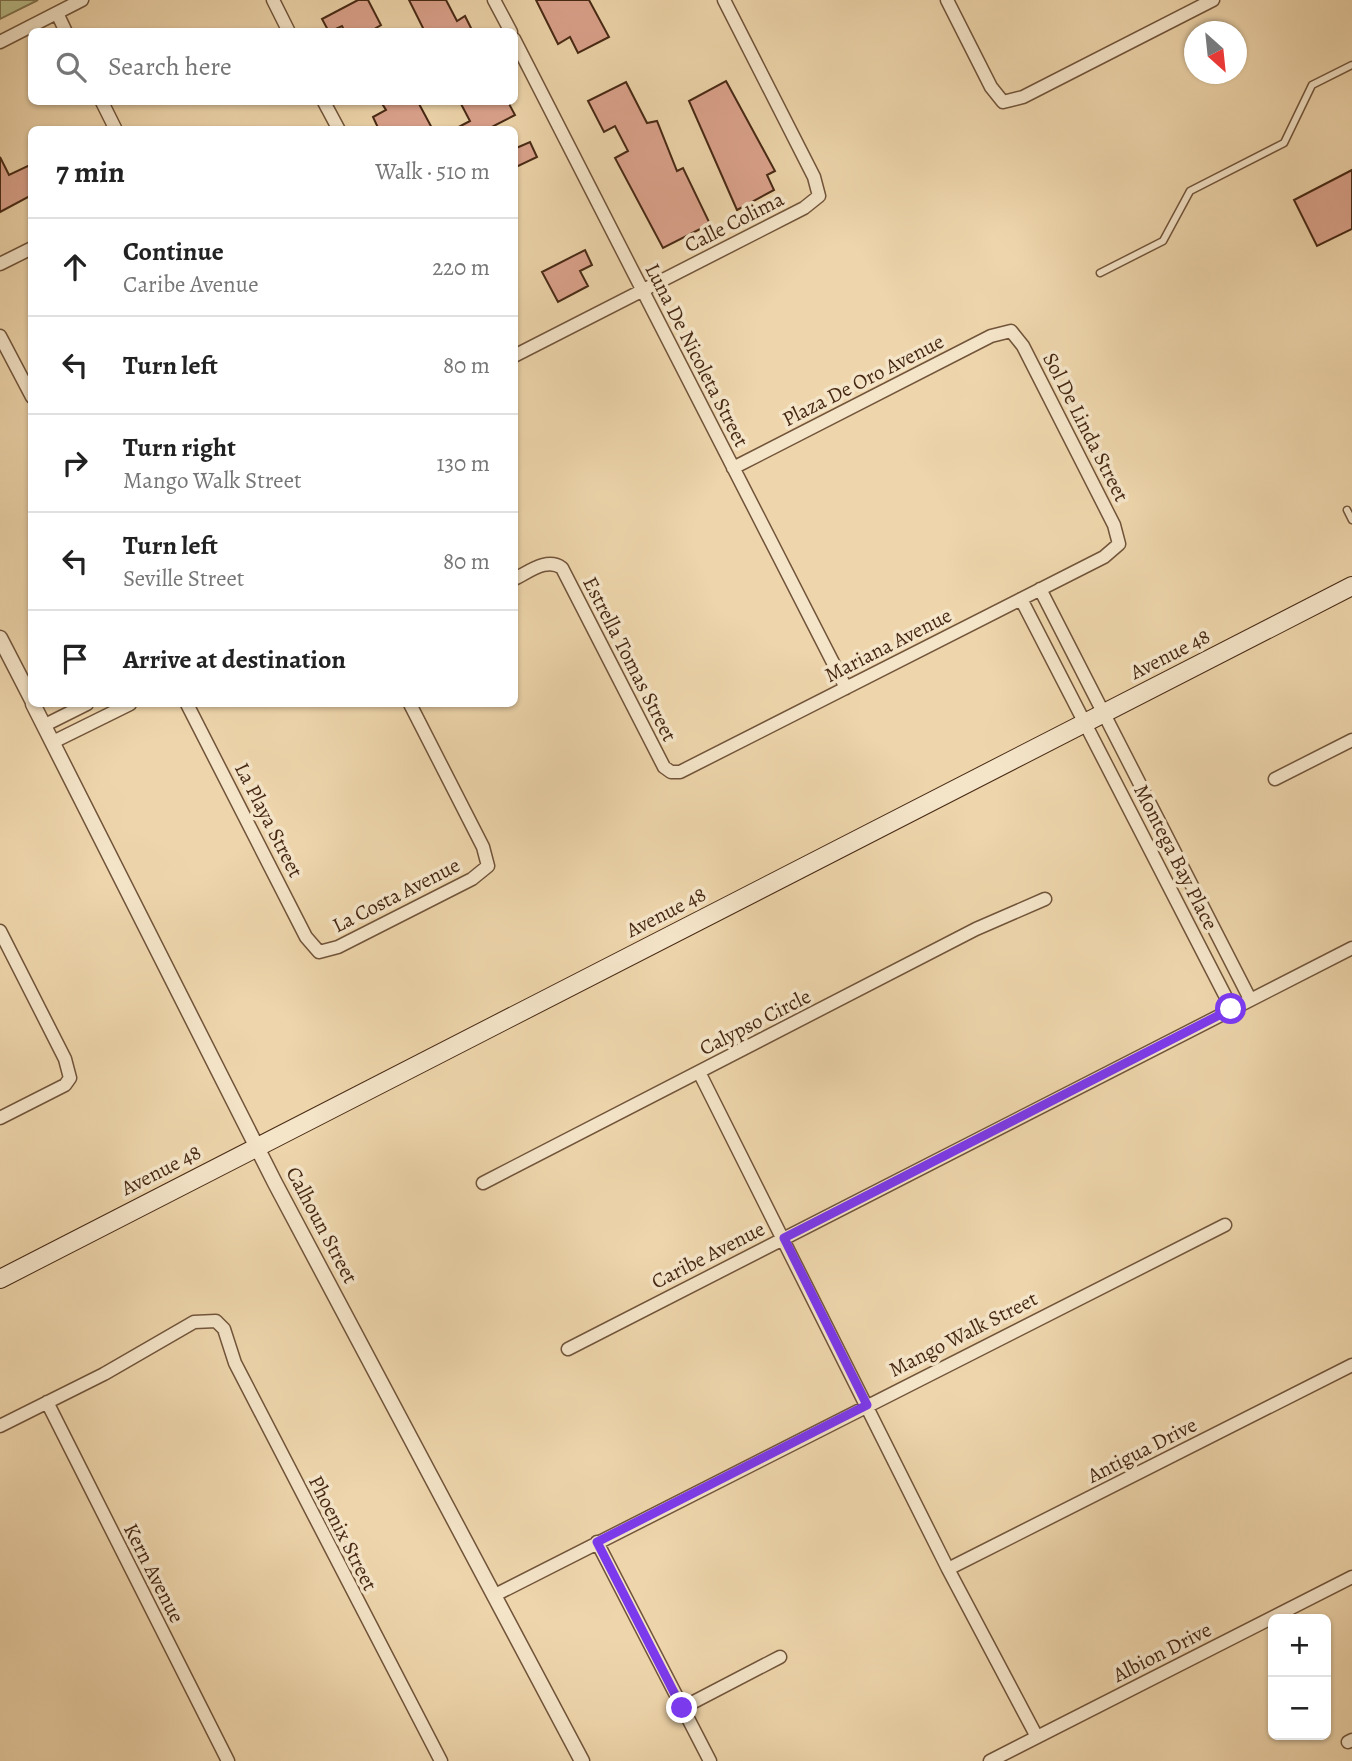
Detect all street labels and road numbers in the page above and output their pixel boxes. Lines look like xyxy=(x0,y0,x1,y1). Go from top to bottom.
street label: Calle Colima xyxy=(679,185,789,259)
street label: Luna De Nicoleta Street xyxy=(639,258,756,452)
street label: Plaza De Oro Avenue xyxy=(777,327,949,433)
street label: Sol De Linda Street xyxy=(1036,348,1136,506)
street label: Estrella Tomas Street xyxy=(576,572,684,746)
street label: Mariana Avenue xyxy=(820,601,956,689)
street label: Avenue 48 xyxy=(1124,622,1215,687)
street label: La Playa Street xyxy=(228,758,310,882)
street label: Montega Bay Place xyxy=(1127,780,1225,934)
street label: La Costa Avenue xyxy=(327,851,465,939)
street label: Avenue 48 xyxy=(620,880,711,945)
street label: Calypso Circle xyxy=(695,982,815,1062)
street label: Avenue 48 xyxy=(115,1138,206,1203)
street label: Calhoun Street xyxy=(279,1162,365,1288)
street label: Caribe Avenue xyxy=(647,1214,769,1296)
street label: Mango Walk Street xyxy=(884,1284,1042,1383)
street label: Antigua Drive xyxy=(1082,1410,1201,1490)
street label: Phoenix Street xyxy=(302,1471,384,1595)
street label: Kern Avenue xyxy=(117,1518,191,1628)
street label: Albion Drive xyxy=(1107,1615,1216,1689)

